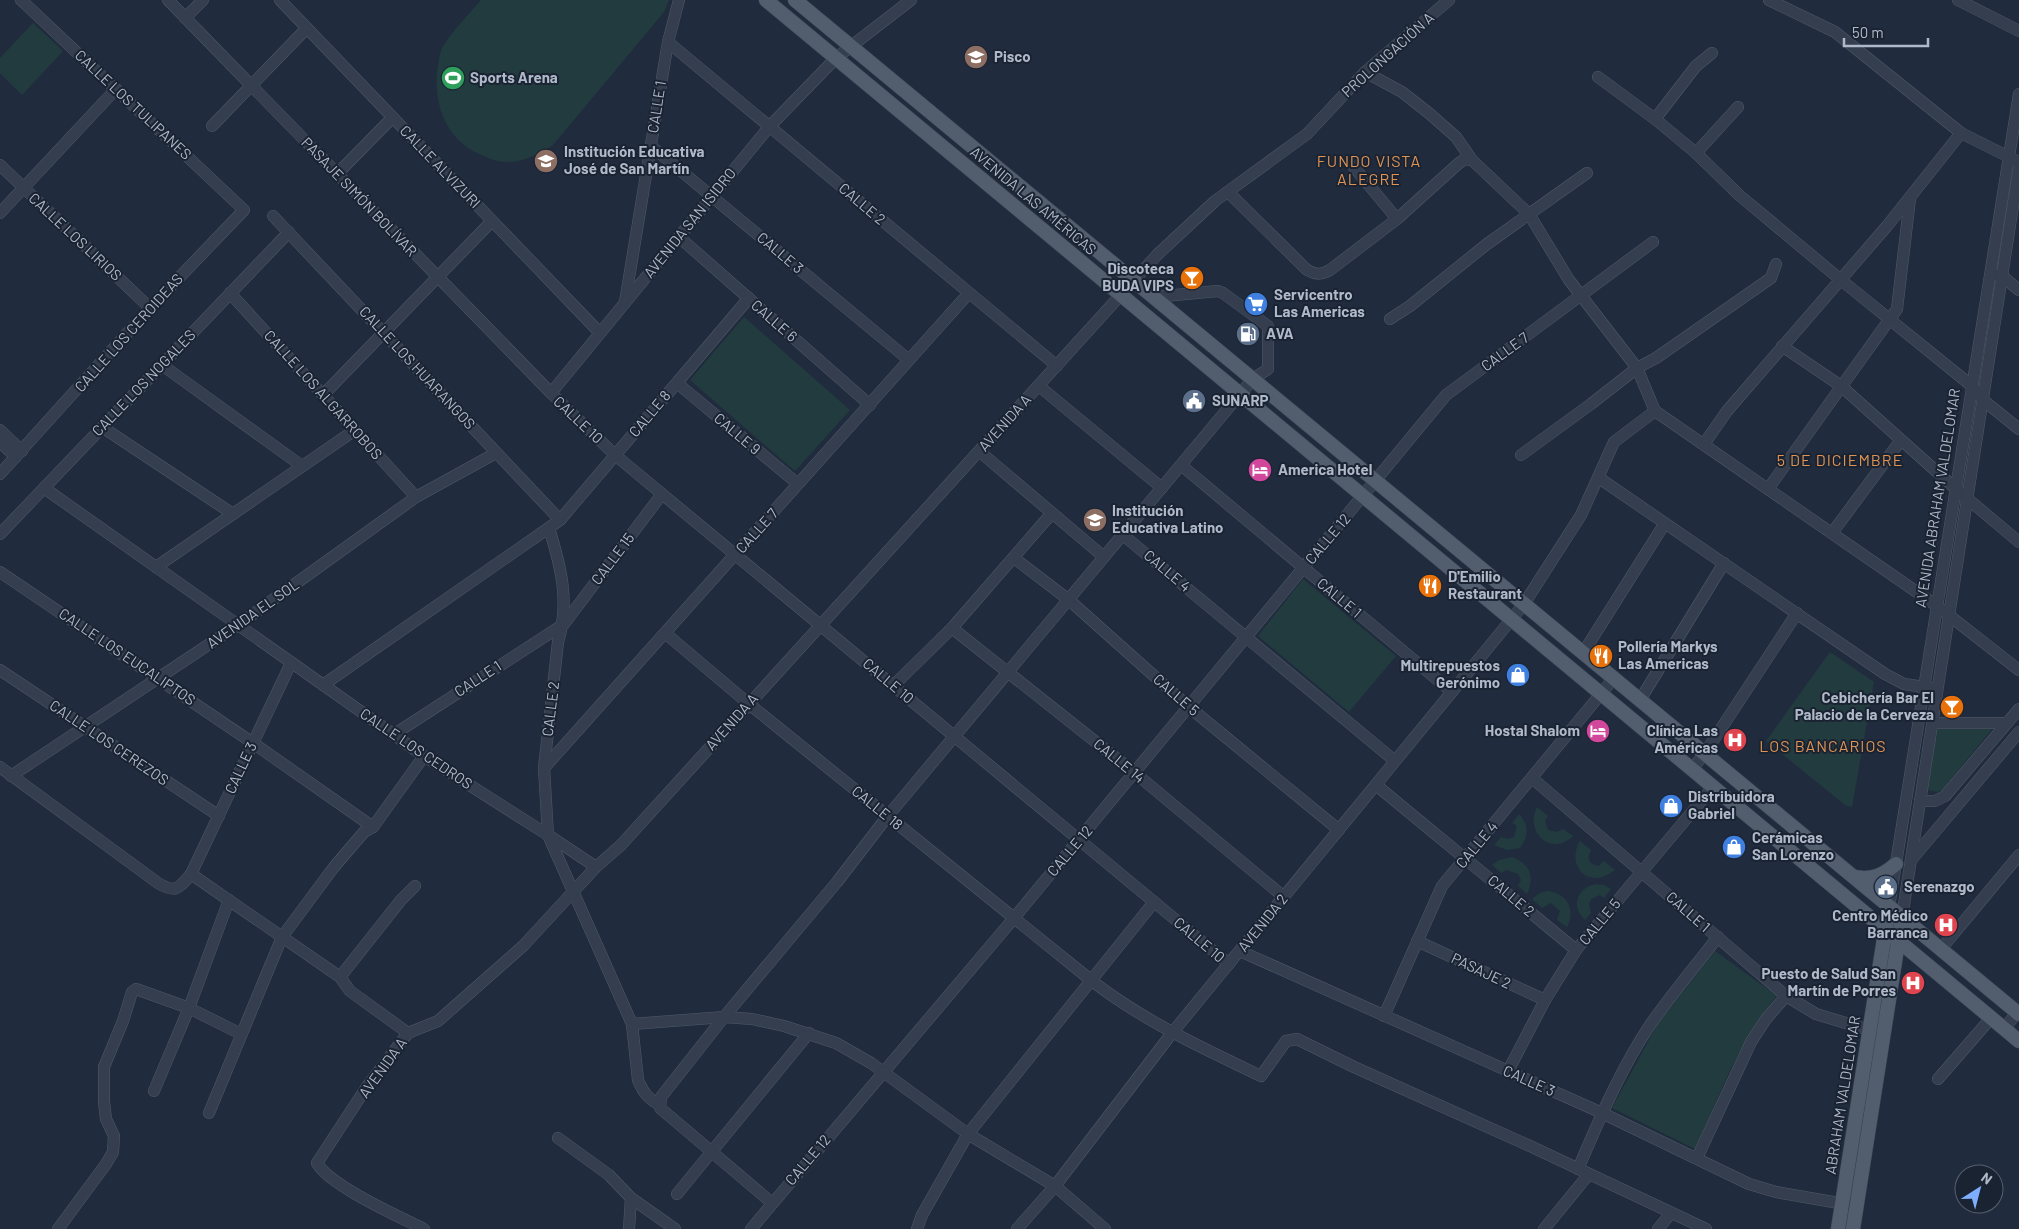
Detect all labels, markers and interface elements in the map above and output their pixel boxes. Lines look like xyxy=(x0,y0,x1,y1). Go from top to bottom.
street label: PROLONGACIÓN A xyxy=(1337,8,1437,100)
scale bar xyxy=(1844,15,1928,47)
text: 50 m xyxy=(1852,23,1884,41)
school or university icon: Pisco xyxy=(963,44,989,70)
street label: CALLE LOS TULIPANES xyxy=(72,46,196,163)
place label: Pisco xyxy=(994,47,1031,65)
sports icon: Sports Arena xyxy=(440,65,466,91)
place label: Sports Arena xyxy=(470,68,558,86)
street label: CALLE 1 xyxy=(643,79,669,134)
street label: CALLE ALVIZURI xyxy=(397,121,485,211)
street label: PASAJE SIMÓN BOLÍVAR xyxy=(298,133,421,260)
place label: Institución Educativa José de San Martín xyxy=(564,142,705,177)
street label: AVENIDA LAS AMÉRICAS xyxy=(967,142,1100,258)
school or university icon: Institución Educativa José de San Martín xyxy=(533,148,559,174)
district label: FUNDO VISTA ALEGRE xyxy=(1317,151,1421,188)
street label: AVENIDA SAN ISIDRO xyxy=(639,164,739,281)
street label: CALLE 2 xyxy=(836,179,890,228)
street label: CALLE LOS LIRIOS xyxy=(26,189,126,284)
street label: CALLE 3 xyxy=(754,228,808,277)
place label: Discoteca BUDA VIPS xyxy=(1102,259,1174,294)
bar icon: Discoteca BUDA VIPS xyxy=(1179,265,1205,291)
street label: CALLE LOS CEROIDEAS xyxy=(70,269,186,395)
place label: Servicentro Las Americas xyxy=(1274,285,1365,320)
supermarket icon: Servicentro Las Americas xyxy=(1243,291,1269,317)
street label: CALLE 6 xyxy=(748,295,801,345)
street label: CALLE LOS HUARANGOS xyxy=(356,302,479,433)
fuel station icon: AVA xyxy=(1235,321,1261,347)
place label: AVA xyxy=(1266,324,1294,342)
street label: CALLE LOS NOGALES xyxy=(88,325,199,439)
street label: CALLE LOS ALGARROBOS xyxy=(261,326,387,463)
street label: CALLE 7 xyxy=(1477,328,1532,374)
street label: CALLE 8 xyxy=(625,386,674,440)
street label: AVENIDA ABRAHAM VALDELOMAR xyxy=(1911,387,1963,609)
public building icon: SUNARP xyxy=(1181,388,1207,414)
street label: AVENIDA A xyxy=(974,390,1034,454)
place label: SUNARP xyxy=(1212,391,1269,409)
street label: CALLE 10 xyxy=(550,392,607,447)
street label: CALLE 9 xyxy=(711,409,765,458)
district label: 5 DE DICIEMBRE xyxy=(1777,450,1903,469)
hotel icon: America Hotel xyxy=(1247,457,1273,483)
place label: America Hotel xyxy=(1278,460,1372,478)
place label: Institución Educativa Latino xyxy=(1112,501,1223,536)
street label: CALLE 7 xyxy=(731,504,781,557)
school or university icon: Institución Educativa Latino xyxy=(1082,507,1108,533)
street label: CALLE 12 xyxy=(1301,509,1354,567)
street label: CALLE 15 xyxy=(587,529,638,588)
street label: CALLE 4 xyxy=(1141,545,1195,595)
place label: D'Emilio Restaurant xyxy=(1448,567,1522,602)
street label: CALLE 1 xyxy=(1314,573,1366,621)
restaurant icon: D'Emilio Restaurant xyxy=(1417,573,1443,599)
street label: AVENIDA EL SOL xyxy=(203,575,302,652)
street label: CALLE LOS EUCALIPTOS xyxy=(56,604,199,709)
place label: Pollería Markys Las Americas xyxy=(1618,637,1718,672)
restaurant icon: Pollería Markys Las Americas xyxy=(1588,643,1614,669)
street label: CALLE 10 xyxy=(859,654,918,707)
street label: CALLE 1 xyxy=(451,656,504,700)
place label: Multirepuestos Gerónimo xyxy=(1400,656,1500,691)
shop icon: Multirepuestos Gerónimo xyxy=(1505,662,1531,688)
street label: CALLE 5 xyxy=(1150,669,1203,719)
street label: CALLE 2 xyxy=(538,680,562,737)
place label: Cebichería Bar El Palacio de la Cerveza xyxy=(1795,688,1934,723)
street label: AVENIDA A xyxy=(701,689,761,753)
bar icon: Cebichería Bar El Palacio de la Cerveza xyxy=(1939,694,1965,720)
street label: CALLE LOS CEREZOS xyxy=(47,696,172,789)
street label: CALLE LOS CEDROS xyxy=(357,704,476,792)
hotel icon: Hostal Shalom xyxy=(1585,718,1611,744)
place label: Hostal Shalom xyxy=(1485,721,1580,739)
place label: Clínica Las Américas xyxy=(1647,721,1718,756)
hospital icon: Clínica Las Américas xyxy=(1722,727,1748,753)
street label: CALLE 14 xyxy=(1090,734,1149,786)
district label: LOS BANCARIOS xyxy=(1759,736,1887,755)
street label: CALLE 3 xyxy=(220,739,260,796)
street label: CALLE 18 xyxy=(848,781,907,833)
place label: Distribuidora Gabriel xyxy=(1688,787,1775,822)
shop icon: Distribuidora Gabriel xyxy=(1658,793,1684,819)
street label: CALLE 4 xyxy=(1451,817,1501,871)
street label: CALLE 12 xyxy=(1043,821,1096,879)
place label: Cerámicas San Lorenzo xyxy=(1752,828,1834,863)
shop icon: Cerámicas San Lorenzo xyxy=(1721,834,1747,860)
street label: CALLE 2 xyxy=(1485,871,1539,920)
public building icon: Serenazgo xyxy=(1873,874,1899,900)
place label: Serenazgo xyxy=(1904,877,1975,895)
street label: CALLE 1 xyxy=(1663,887,1714,935)
street label: AVENIDA 2 xyxy=(1233,890,1291,955)
street label: CALLE 5 xyxy=(1575,894,1624,948)
place label: Centro Médico Barranca xyxy=(1832,906,1928,941)
hospital icon: Centro Médico Barranca xyxy=(1933,912,1959,938)
street label: CALLE 10 xyxy=(1170,913,1229,966)
street label: PASAJE 2 xyxy=(1449,948,1514,992)
place label: Puesto de Salud San Martín de Porres xyxy=(1762,964,1896,999)
hospital icon: Puesto de Salud San Martín de Porres xyxy=(1900,970,1926,996)
street label: ABRAHAM VALDELOMAR xyxy=(1821,1014,1863,1175)
street label: AVENIDA A xyxy=(354,1034,410,1101)
street label: CALLE 3 xyxy=(1501,1061,1558,1100)
street label: CALLE 12 xyxy=(781,1130,834,1188)
north arrow xyxy=(1954,1164,2004,1214)
text: N xyxy=(1978,1168,1996,1188)

